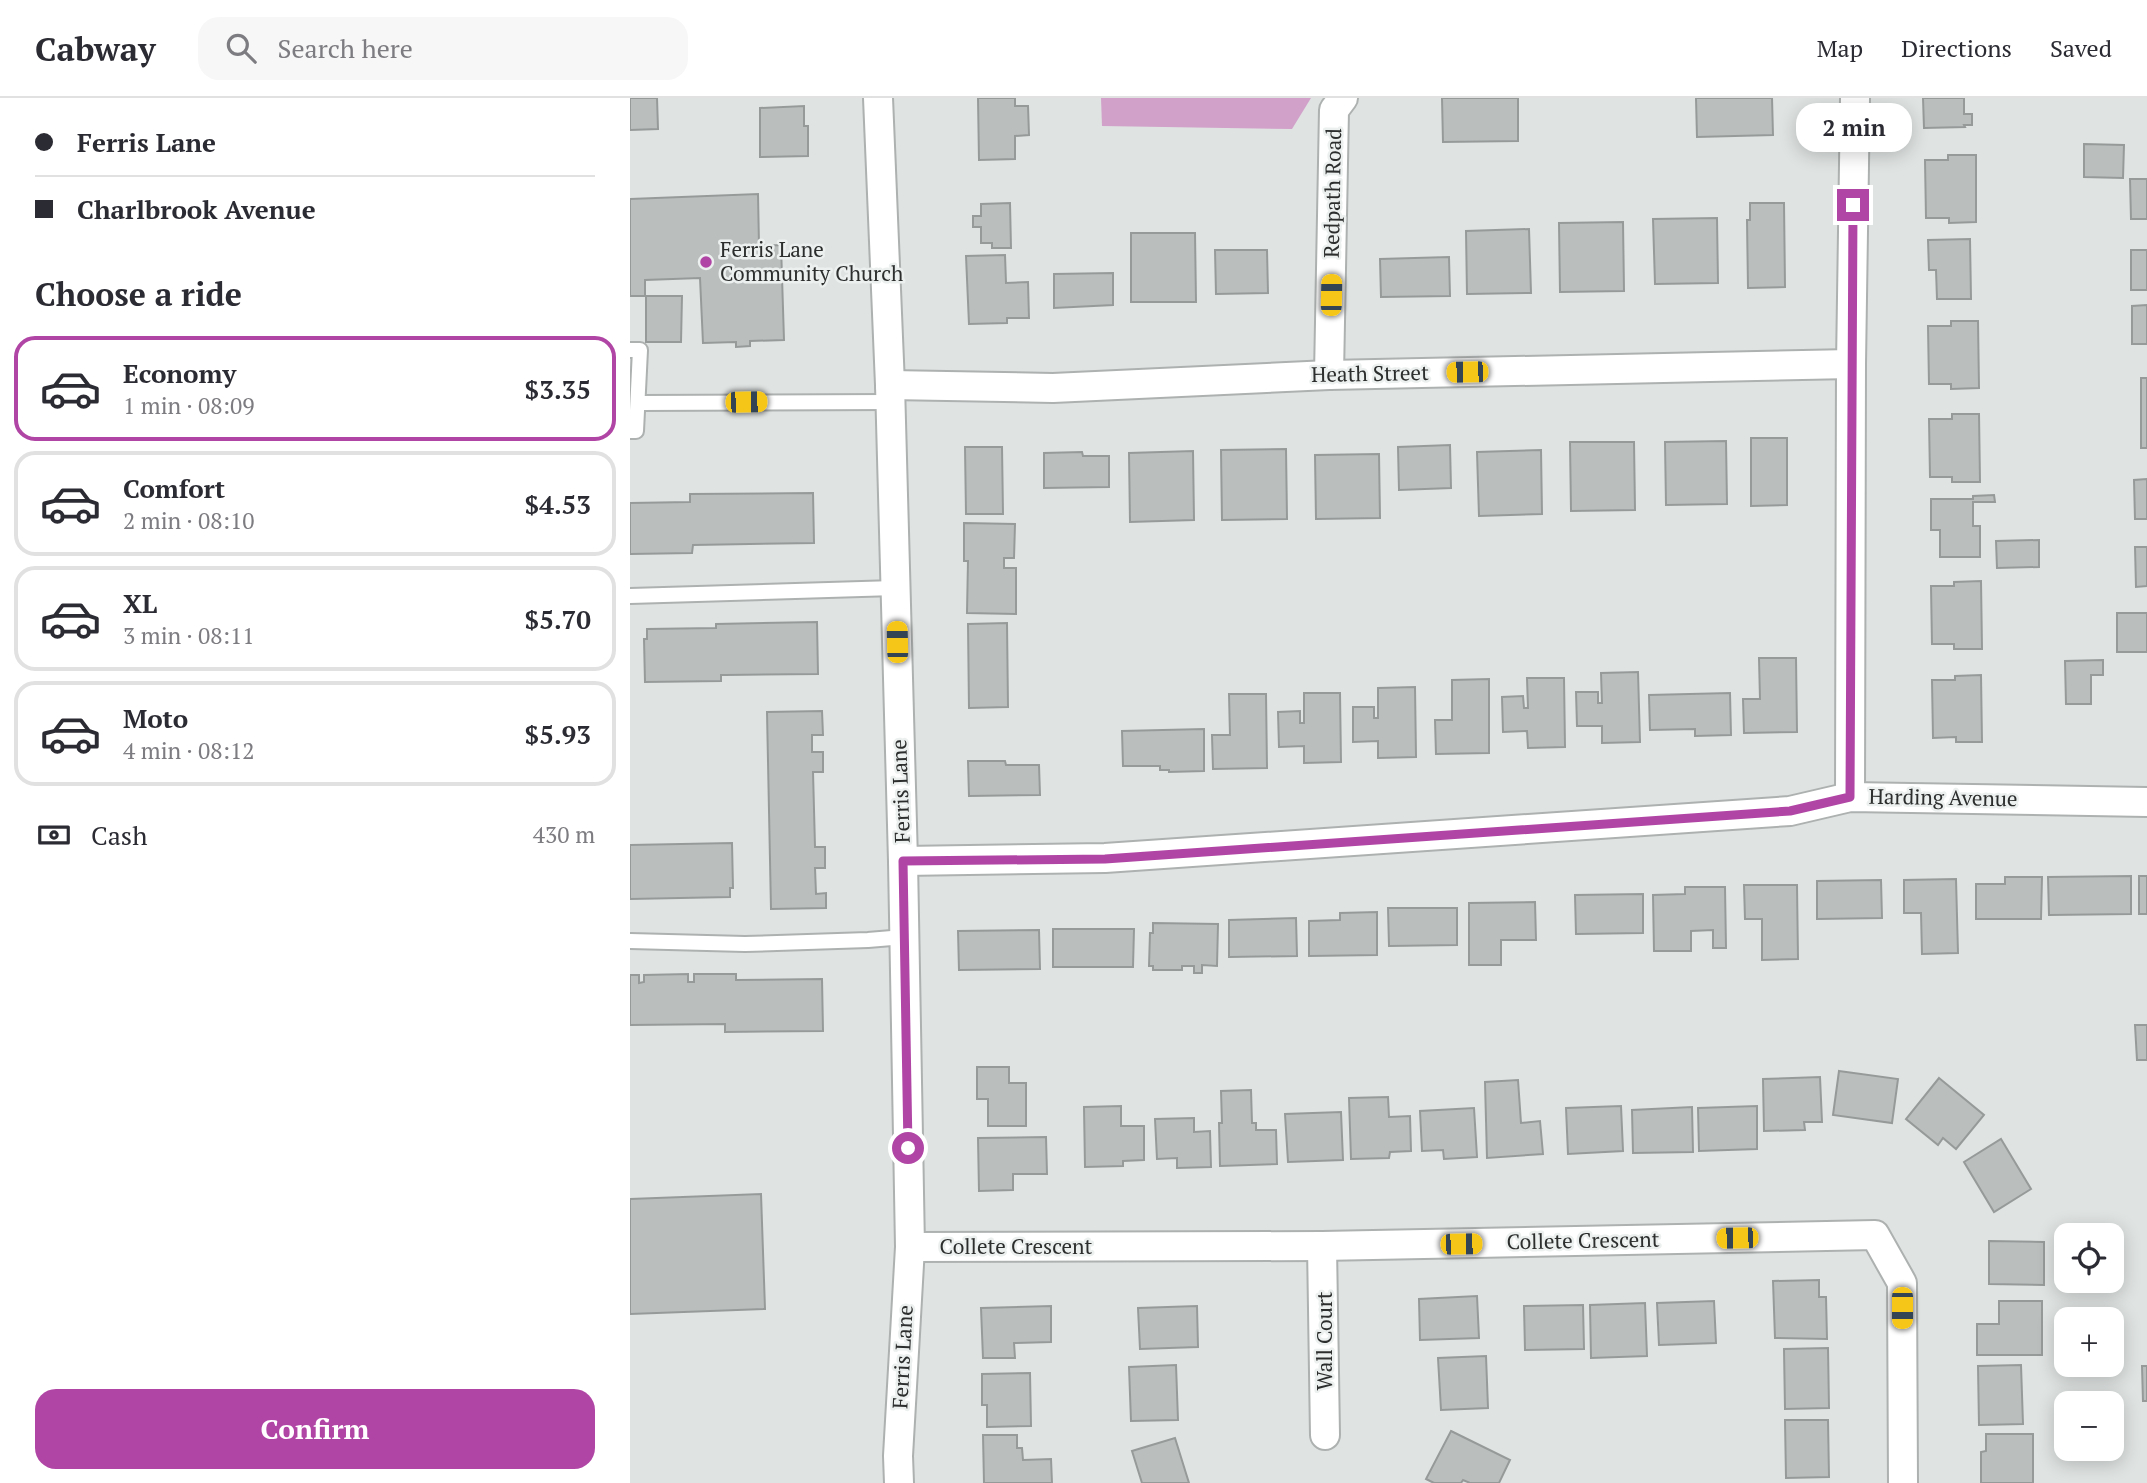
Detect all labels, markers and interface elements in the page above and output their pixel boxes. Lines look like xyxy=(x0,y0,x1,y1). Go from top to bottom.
search box xyxy=(198,17,688,80)
text: Cabway xyxy=(35,27,156,70)
icon: search xyxy=(222,29,260,67)
text: Search here xyxy=(278,31,413,65)
text: Map xyxy=(1817,32,1863,64)
text: Directions xyxy=(1901,32,2012,64)
text: Saved xyxy=(2050,32,2112,64)
callout: 2 min xyxy=(1795,104,1911,153)
text: 2 min xyxy=(1823,112,1885,143)
text: Ferris Lane xyxy=(77,125,216,159)
street label: Redpath Road xyxy=(1317,128,1347,258)
route end xyxy=(1837,189,1869,221)
text: Charlbrook Avenue xyxy=(77,192,316,226)
place label: Ferris Lane Community Church xyxy=(720,235,903,287)
marker: Ferris Lane Community Church xyxy=(698,254,714,270)
text: Choose a ride xyxy=(35,273,242,315)
car xyxy=(1321,274,1342,316)
text: Economy xyxy=(123,356,236,390)
icon: car xyxy=(39,357,102,420)
street label: Heath Street xyxy=(1311,358,1429,388)
car xyxy=(1446,361,1489,383)
text: $3.35 xyxy=(525,372,591,406)
text: 1 min · 08:09 xyxy=(123,390,255,421)
car xyxy=(725,391,768,413)
text: Comfort xyxy=(123,471,225,505)
icon: car xyxy=(39,472,102,535)
text: $4.53 xyxy=(525,487,591,521)
text: 2 min · 08:10 xyxy=(123,505,255,536)
text: XL xyxy=(123,586,157,620)
icon: car xyxy=(39,587,102,650)
text: $5.70 xyxy=(525,602,591,636)
text: 3 min · 08:11 xyxy=(123,620,255,651)
car xyxy=(887,621,908,663)
text: Moto xyxy=(123,701,188,735)
icon: car xyxy=(39,702,102,765)
text: $5.93 xyxy=(525,717,591,751)
text: 4 min · 08:12 xyxy=(123,735,255,766)
street label: Ferris Lane xyxy=(884,739,916,843)
street label: Harding Avenue xyxy=(1868,782,2018,812)
icon: cash xyxy=(35,816,73,854)
text: Cash xyxy=(91,818,147,852)
text: 430 m xyxy=(533,819,595,850)
route start xyxy=(892,1132,924,1164)
map controls xyxy=(2054,1223,2124,1461)
button: locate xyxy=(2054,1223,2124,1293)
street label: Collete Crescent xyxy=(1506,1225,1660,1255)
car xyxy=(1716,1227,1759,1249)
street label: Collete Crescent xyxy=(940,1232,1093,1260)
car xyxy=(1440,1233,1483,1255)
car xyxy=(1892,1287,1913,1329)
street label: Wall Court xyxy=(1310,1291,1338,1391)
street label: Ferris Lane xyxy=(885,1304,919,1410)
button: + xyxy=(2054,1307,2124,1377)
button: Confirm xyxy=(35,1389,595,1469)
button: − xyxy=(2054,1391,2124,1461)

